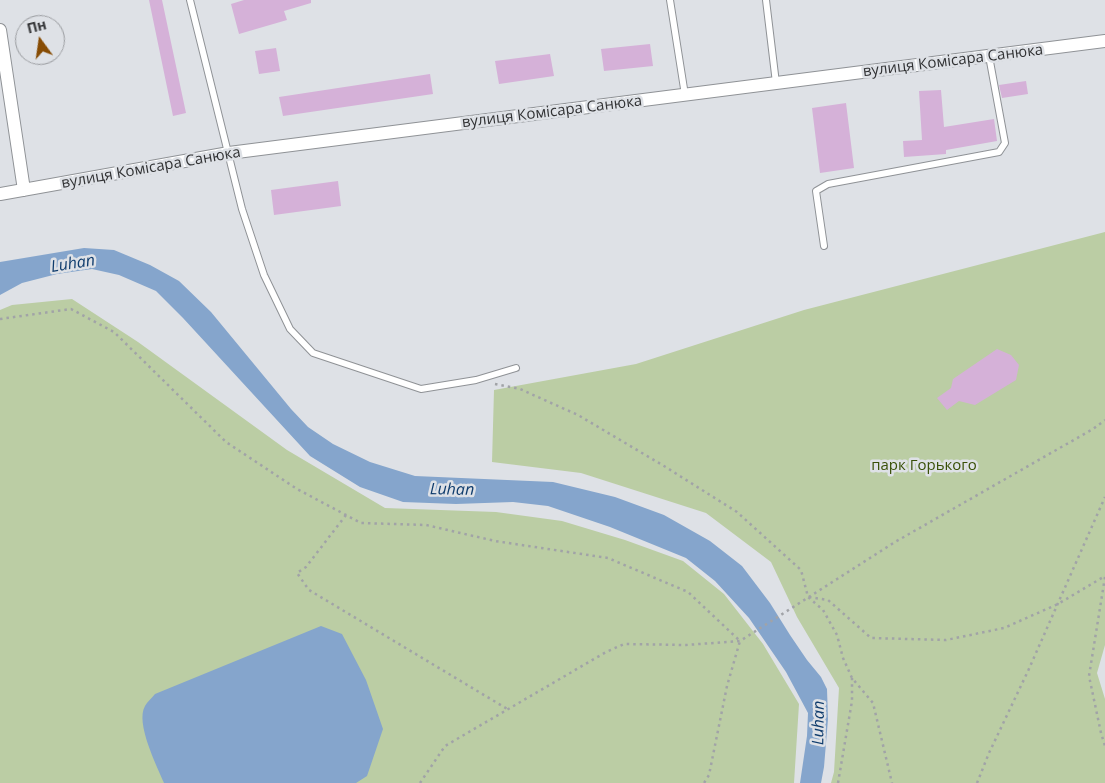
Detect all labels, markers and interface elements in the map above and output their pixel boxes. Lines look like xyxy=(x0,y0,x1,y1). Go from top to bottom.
text: Пн xyxy=(25,14,48,38)
north arrow xyxy=(15,15,65,65)
street label: вулиця Комісара Санюка xyxy=(862,41,1044,81)
street label: вулиця Комісара Санюка xyxy=(461,92,643,132)
street label: вулиця Комісара Санюка xyxy=(60,143,242,193)
water label: Luhan xyxy=(50,251,96,277)
park label: парк Горького xyxy=(871,457,977,475)
water label: Luhan xyxy=(430,480,474,500)
water label: Luhan xyxy=(809,701,829,745)

